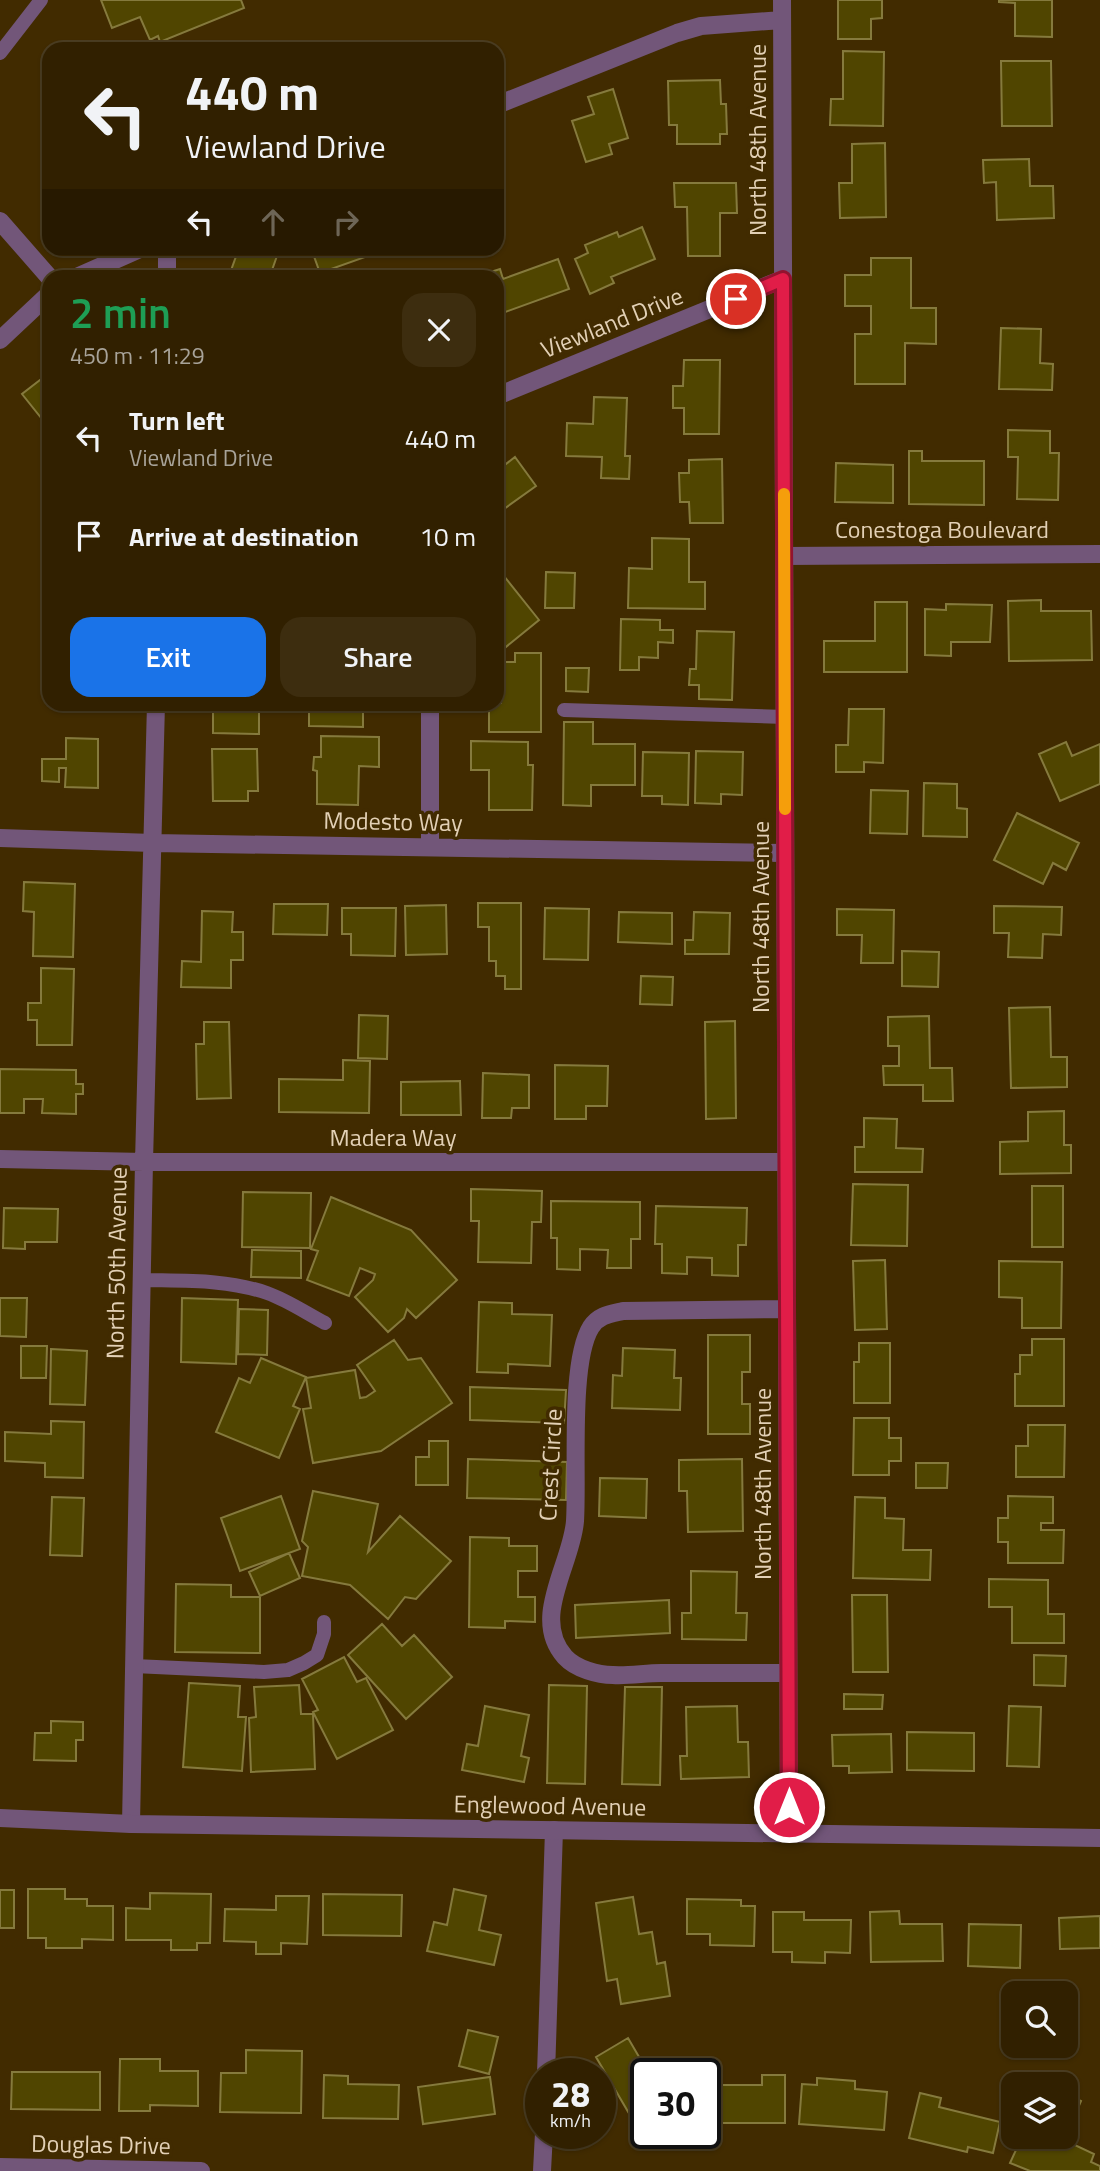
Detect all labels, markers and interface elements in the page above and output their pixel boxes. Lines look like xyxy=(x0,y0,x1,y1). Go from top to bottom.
street label: North 48th Avenue xyxy=(739,44,775,236)
text: 440 m xyxy=(185,54,319,129)
icon: left xyxy=(70,70,161,161)
text: Viewland Drive xyxy=(185,122,386,170)
icon: left xyxy=(181,203,219,241)
icon: ahead xyxy=(254,203,292,241)
icon: right xyxy=(327,203,365,241)
pin xyxy=(706,269,766,329)
street label: Viewland Drive xyxy=(535,277,688,367)
text: 2 min xyxy=(70,280,171,344)
icon: arrive xyxy=(717,280,755,318)
button: close xyxy=(402,293,476,367)
text: 450 m · 11:29 xyxy=(70,338,205,373)
text: Turn left xyxy=(129,401,224,440)
icon: left xyxy=(70,419,108,457)
text: 440 m xyxy=(405,419,476,458)
text: Viewland Drive xyxy=(129,440,273,475)
street label: Conestoga Boulevard xyxy=(835,511,1049,547)
icon: arrive xyxy=(70,517,108,555)
text: Arrive at destination xyxy=(129,517,359,556)
text: 10 m xyxy=(419,517,476,556)
button: Exit xyxy=(70,617,266,697)
button: Share xyxy=(280,617,476,697)
street label: Modesto Way xyxy=(323,802,463,840)
street label: North 48th Avenue xyxy=(742,821,778,1013)
street label: Madera Way xyxy=(329,1119,457,1155)
street label: North 50th Avenue xyxy=(96,1167,136,1359)
street label: North 48th Avenue xyxy=(744,1388,780,1580)
street label: Crest Circle xyxy=(529,1408,571,1522)
position arrow xyxy=(752,1770,826,1844)
street label: Englewood Avenue xyxy=(453,1785,647,1825)
map controls xyxy=(1001,1981,1078,2149)
button: search xyxy=(1001,1981,1078,2058)
speed limit sign: 30 xyxy=(630,2058,721,2149)
text: 28 xyxy=(551,2067,590,2121)
button: layers xyxy=(1001,2072,1078,2149)
text: km/h xyxy=(550,2107,591,2134)
street label: Douglas Drive xyxy=(31,2125,171,2163)

